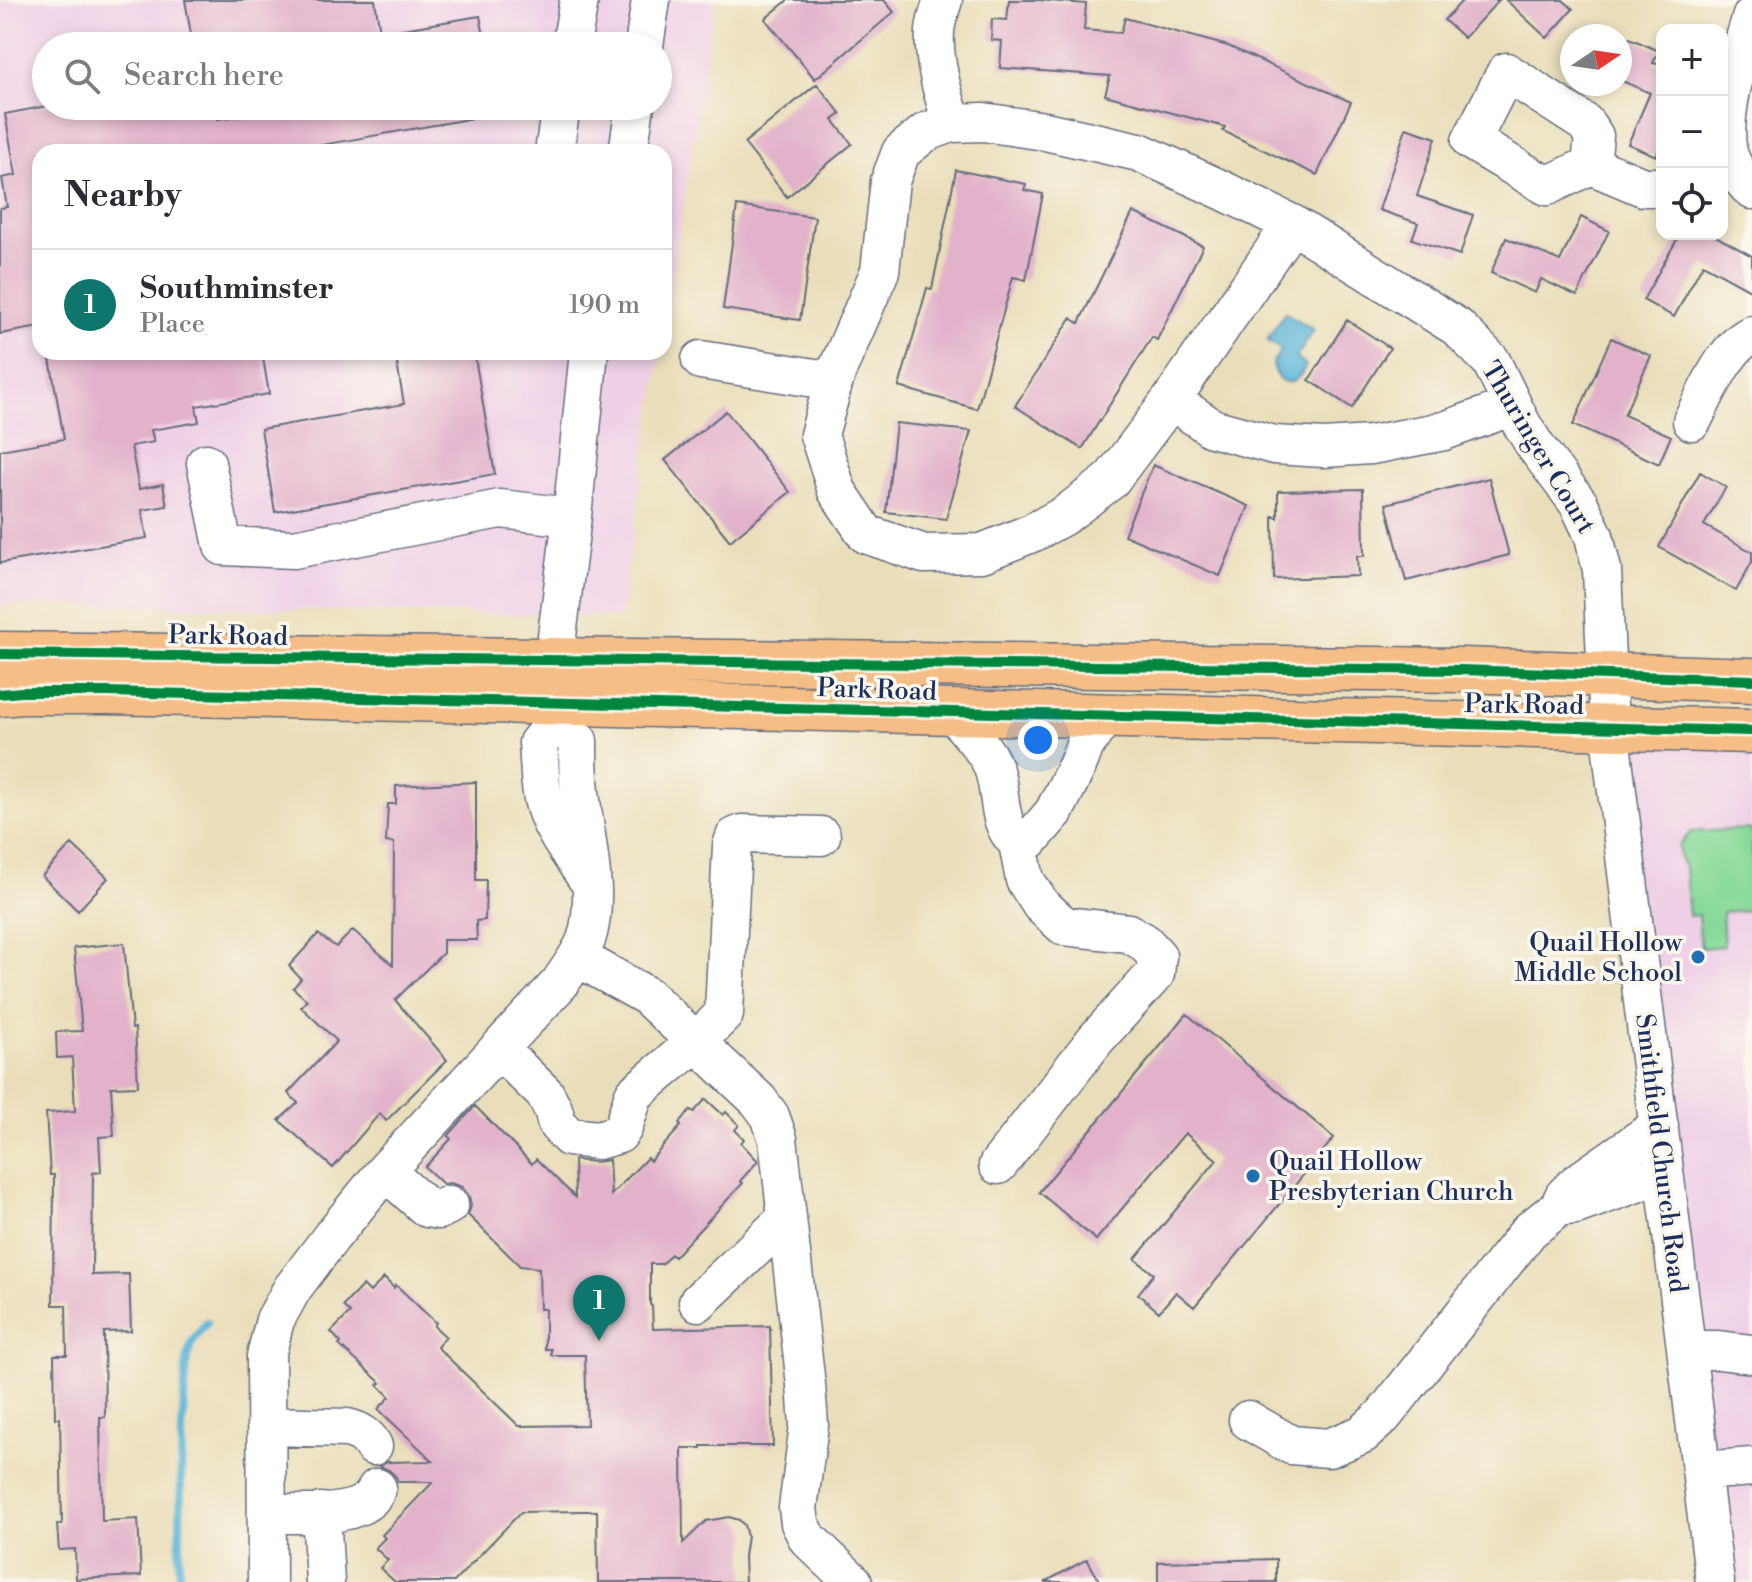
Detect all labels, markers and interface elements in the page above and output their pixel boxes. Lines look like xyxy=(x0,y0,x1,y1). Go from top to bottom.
north arrow xyxy=(1560,24,1632,96)
map controls xyxy=(1656,24,1728,240)
button: + xyxy=(1656,24,1728,96)
search box xyxy=(32,32,672,120)
icon: search xyxy=(60,54,104,98)
text: Search here xyxy=(124,57,284,95)
button: − xyxy=(1656,96,1728,168)
button: locate xyxy=(1656,168,1728,240)
text: Nearby xyxy=(64,175,182,217)
text: Southminster xyxy=(140,270,334,308)
text: 1 xyxy=(84,289,96,321)
text: 190 m xyxy=(569,289,640,321)
text: Place xyxy=(140,308,205,340)
street label: Thuringer Court xyxy=(1474,356,1602,539)
street label: Park Road xyxy=(168,619,288,653)
street label: Park Road xyxy=(817,672,938,708)
street label: Park Road xyxy=(1464,688,1584,722)
your location xyxy=(1018,720,1058,760)
place label: Quail Hollow Middle School xyxy=(1514,927,1683,989)
marker: Quail Hollow Middle School xyxy=(1689,948,1707,966)
street label: Smithfield Church Road xyxy=(1628,1012,1694,1295)
place label: Quail Hollow Presbyterian Church xyxy=(1269,1146,1513,1208)
marker: Quail Hollow Presbyterian Church xyxy=(1244,1167,1262,1185)
pin: 1 xyxy=(573,1275,625,1341)

